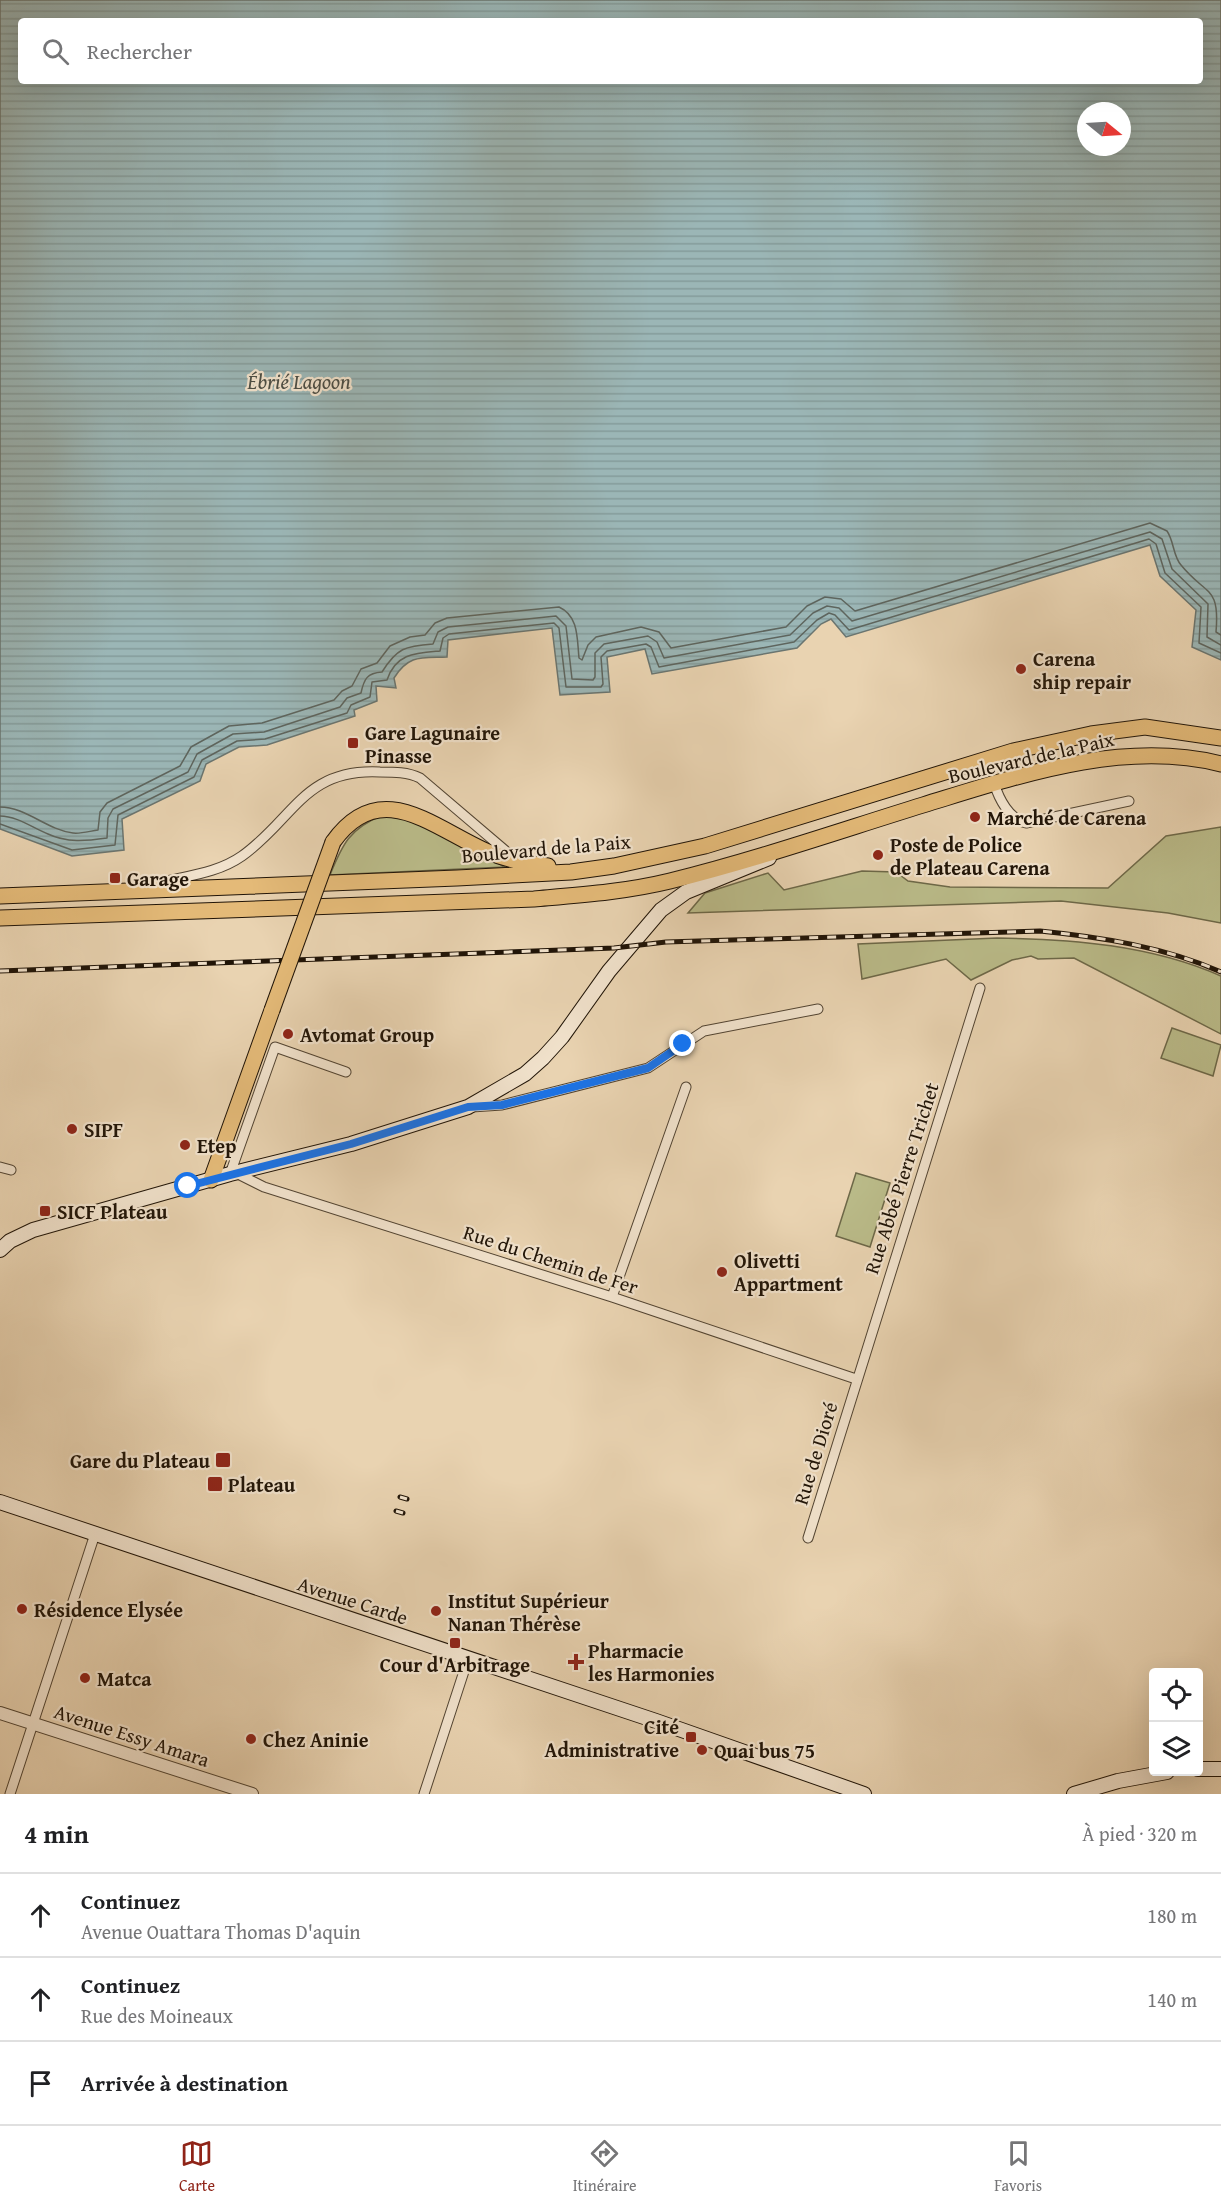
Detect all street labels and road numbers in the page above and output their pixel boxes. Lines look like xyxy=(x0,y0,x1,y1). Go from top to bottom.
street label: Boulevard de la Paix xyxy=(945,724,1118,790)
street label: Boulevard de la Paix xyxy=(460,826,632,870)
street label: Rue Abbé Pierre Trichet xyxy=(856,1079,946,1277)
street label: Rue du Chemin de Fer xyxy=(460,1217,642,1301)
street label: Rue de Dioré xyxy=(786,1398,844,1508)
street label: Avenue Carde xyxy=(294,1569,412,1631)
street label: Avenue Essy Amara xyxy=(51,1696,214,1774)

